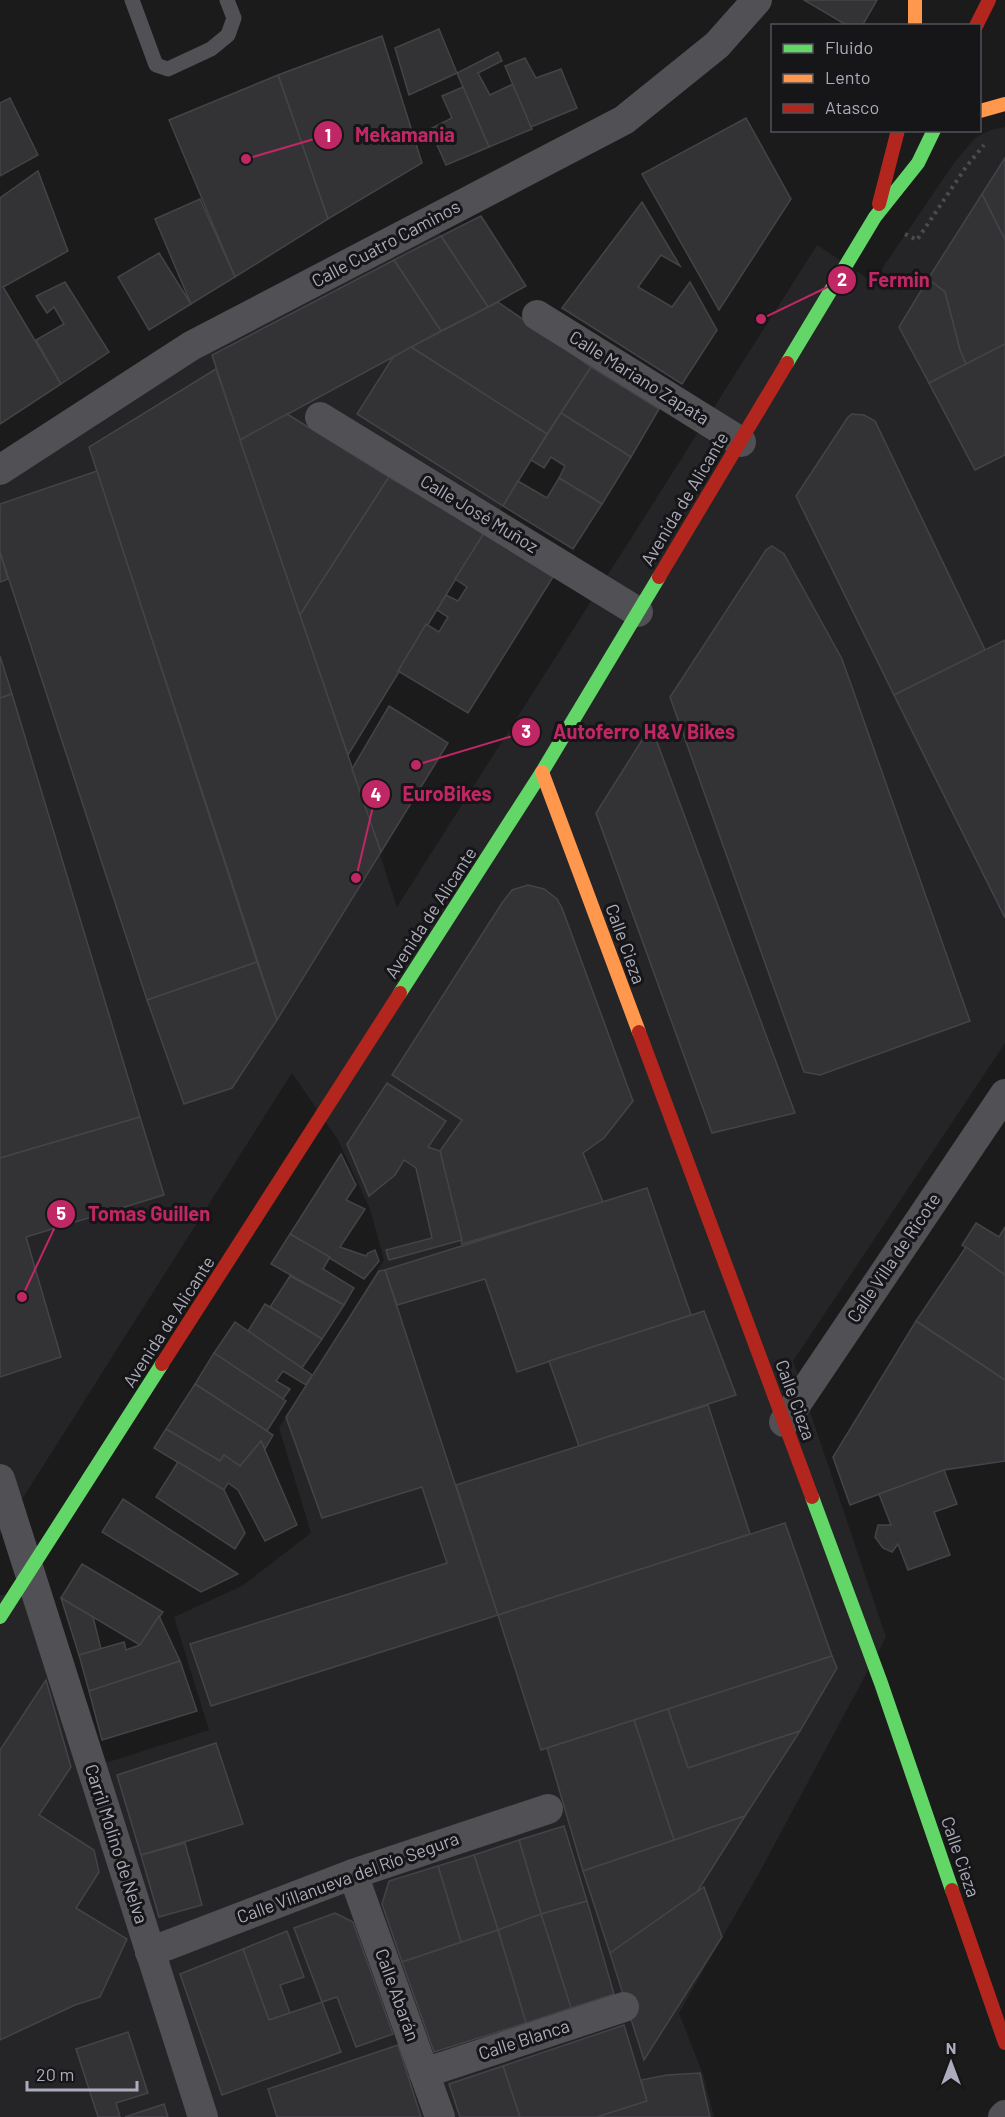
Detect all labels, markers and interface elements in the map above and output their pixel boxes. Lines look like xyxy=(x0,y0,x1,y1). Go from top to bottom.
legend xyxy=(771,24,981,132)
text: Fluido xyxy=(825,36,873,58)
text: Lento xyxy=(825,66,871,88)
text: Atasco xyxy=(825,96,879,118)
callout: Mekamania xyxy=(313,116,467,154)
text: Mekamania xyxy=(355,122,455,146)
text: 1 xyxy=(325,124,331,146)
street label: Calle Cuatro Caminos xyxy=(307,195,464,292)
callout: Fermin xyxy=(827,261,942,299)
text: Fermin xyxy=(868,267,930,291)
text: 2 xyxy=(837,268,847,290)
street label: Calle Mariano Zapata xyxy=(566,325,714,429)
street label: Avenida de Alicante xyxy=(636,428,733,569)
street label: Calle José Muñoz xyxy=(417,469,542,557)
callout: Autoferro H&V Bikes xyxy=(511,713,747,751)
text: Autoferro H&V Bikes xyxy=(553,719,735,743)
text: 3 xyxy=(521,720,531,742)
callout: EuroBikes xyxy=(361,775,504,813)
text: EuroBikes xyxy=(402,781,492,805)
text: 4 xyxy=(371,783,382,805)
street label: Avenida de Alicante xyxy=(380,843,481,982)
street label: Calle Cieza xyxy=(601,901,651,987)
street label: Calle Villa de Ricote xyxy=(842,1189,945,1326)
callout: Tomas Guillen xyxy=(46,1195,222,1233)
text: Tomas Guillen xyxy=(88,1201,210,1225)
text: 5 xyxy=(56,1202,66,1224)
street label: Avenida de Alicante xyxy=(118,1252,219,1391)
street label: Calle Cieza xyxy=(771,1357,821,1443)
street label: Carril Molino de Nelva xyxy=(81,1761,153,1926)
street label: Calle Cieza xyxy=(937,1813,985,1900)
street label: Calle Villanueva del Río Segura xyxy=(234,1827,462,1928)
street label: Calle Abarán xyxy=(371,1945,425,2044)
street label: Calle Blanca xyxy=(475,2014,572,2064)
north arrow xyxy=(921,2033,981,2093)
text: N xyxy=(946,2038,956,2057)
scale bar xyxy=(27,2054,136,2092)
text: 20 m xyxy=(36,2063,74,2085)

